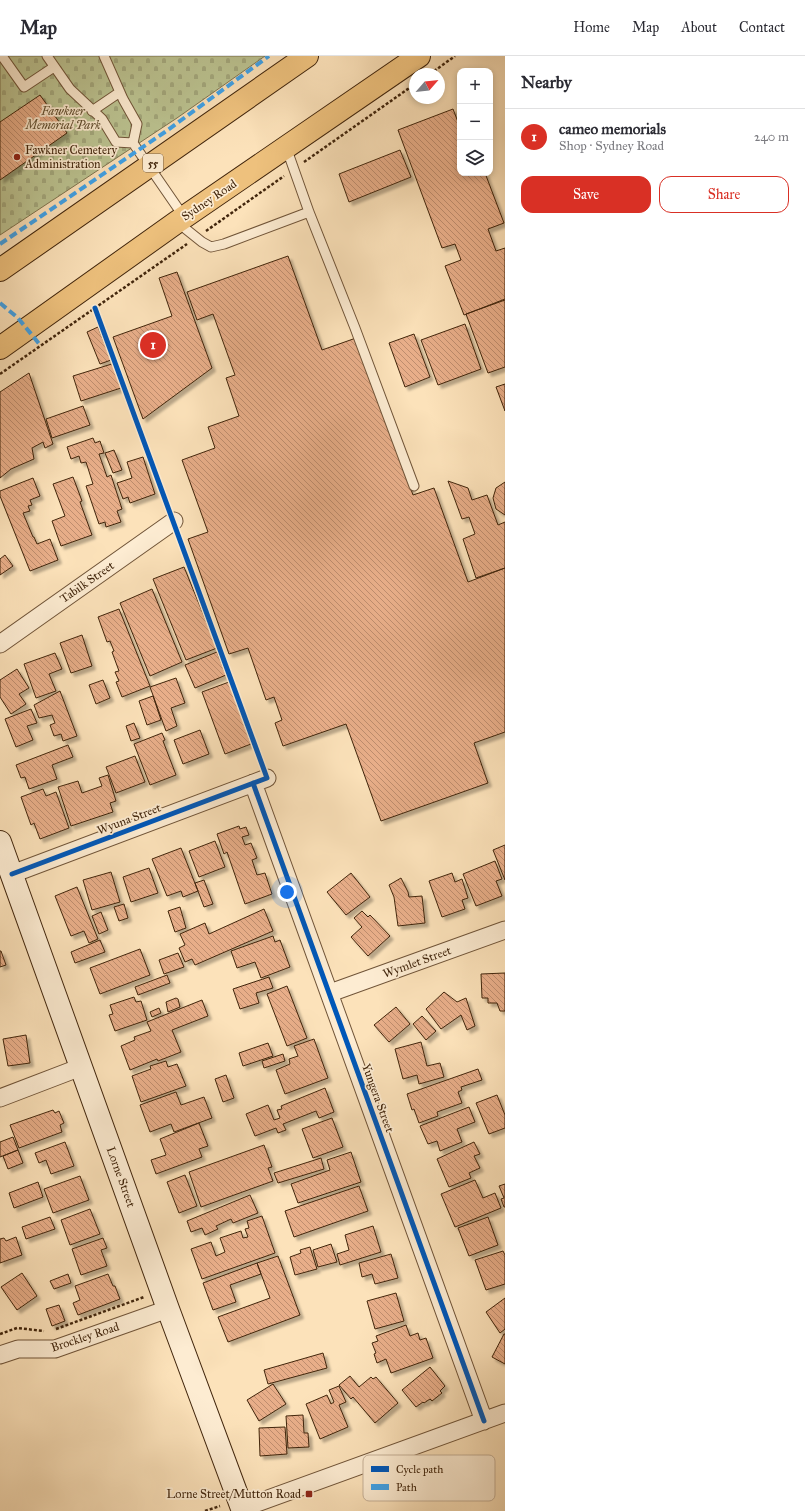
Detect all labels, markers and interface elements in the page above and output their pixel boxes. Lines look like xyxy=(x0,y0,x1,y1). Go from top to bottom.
text: Map xyxy=(20,16,57,39)
text: Home xyxy=(573,19,610,36)
text: Map xyxy=(632,19,659,36)
text: About xyxy=(681,19,717,36)
text: Contact xyxy=(739,19,785,36)
north arrow xyxy=(409,68,445,104)
map controls xyxy=(457,68,493,176)
button: + xyxy=(457,68,493,104)
text: Nearby xyxy=(521,72,572,93)
park label: Fawkner Memorial Park xyxy=(24,104,101,132)
button: − xyxy=(457,104,493,140)
text: cameo memorials xyxy=(559,120,666,138)
text: 1 xyxy=(531,129,537,145)
text: 240 m xyxy=(754,129,789,145)
text: Shop · Sydney Road xyxy=(559,138,664,154)
button: layers xyxy=(457,140,493,176)
place label: Fawkner Cemetery Administration xyxy=(24,143,117,171)
marker: Fawkner Cemetery Administration xyxy=(12,152,22,162)
road number: 55 xyxy=(143,154,163,172)
street label: Sydney Road xyxy=(179,176,239,224)
button: Save xyxy=(521,176,651,213)
button: Share xyxy=(659,176,789,213)
pin: 1 xyxy=(140,330,166,360)
street label: Tabilk Street xyxy=(57,558,117,606)
street label: Wyuna Street xyxy=(95,800,164,838)
your location xyxy=(277,882,297,902)
street label: Wymlet Street xyxy=(381,943,454,981)
street label: Yungera Street xyxy=(358,1062,397,1135)
street label: Lorne Street xyxy=(104,1145,139,1210)
street label: Brockley Road xyxy=(49,1319,121,1355)
legend xyxy=(363,1455,495,1501)
text: Cycle path xyxy=(396,1463,443,1476)
text: Path xyxy=(396,1481,417,1494)
place label: Lorne Street/Mutton Road xyxy=(166,1487,301,1501)
marker: Lorne Street/Mutton Road xyxy=(304,1489,314,1499)

